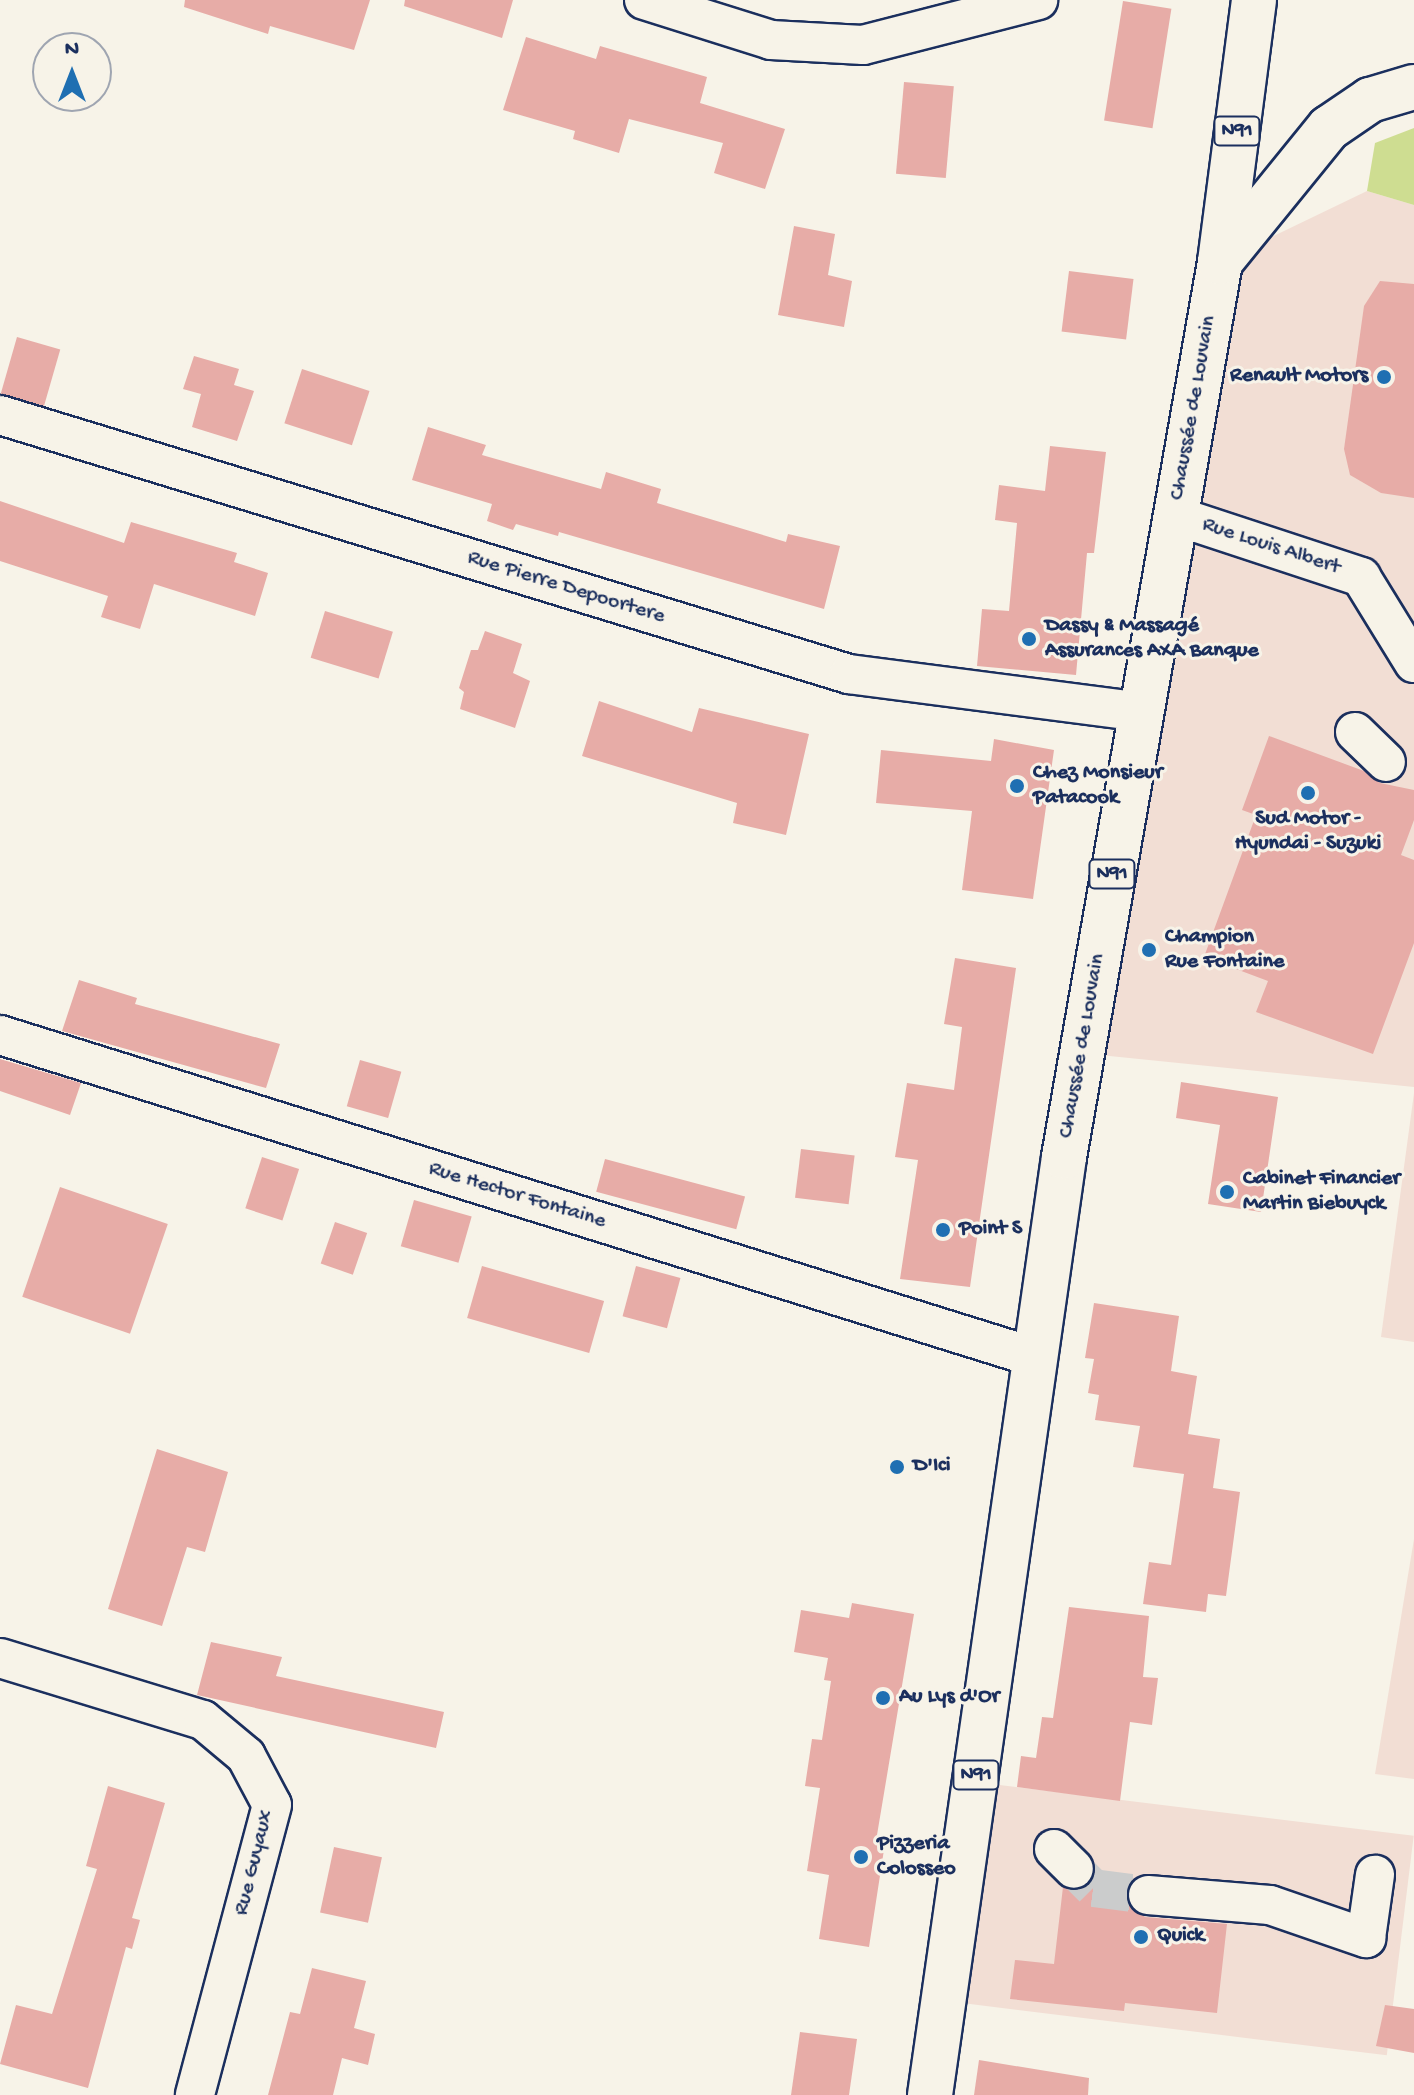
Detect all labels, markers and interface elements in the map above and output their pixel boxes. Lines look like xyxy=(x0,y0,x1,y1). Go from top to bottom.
north arrow xyxy=(32,32,112,112)
text: N xyxy=(65,37,79,63)
road number: N91 xyxy=(1213,115,1261,147)
street label: Chaussée de Louvain xyxy=(1165,314,1223,502)
place label: Renault Motors xyxy=(1230,364,1368,390)
marker: Renault Motors xyxy=(1375,368,1393,386)
street label: Rue Louis Albert xyxy=(1199,512,1343,582)
street label: Rue Pierre Depoortere xyxy=(464,545,668,631)
place label: Dassy & Massagé Assurances AXA Banque xyxy=(1045,613,1259,664)
marker: Dassy & Massagé Assurances AXA Banque xyxy=(1020,630,1038,648)
place label: Chez Monsieur Patacook xyxy=(1033,760,1162,812)
marker: Chez Monsieur Patacook xyxy=(1008,777,1026,795)
marker: Sud Motor - Hyundai - Suzuki xyxy=(1299,784,1317,802)
place label: Sud Motor - Hyundai - Suzuki xyxy=(1235,806,1381,858)
road number: N91 xyxy=(1088,858,1136,890)
place label: Champion Rue Fontaine xyxy=(1165,924,1284,976)
marker: Champion Rue Fontaine xyxy=(1140,941,1158,959)
street label: Chaussée de Louvain xyxy=(1054,952,1112,1140)
street label: Rue Hector Fontaine xyxy=(425,1156,609,1236)
place label: Cabinet Financier Martin Biebuyck xyxy=(1243,1166,1400,1218)
marker: Cabinet Financier Martin Biebuyck xyxy=(1218,1183,1236,1201)
place label: Point S xyxy=(959,1217,1022,1243)
marker: Point S xyxy=(934,1221,952,1239)
place label: D'Ici xyxy=(913,1454,950,1480)
marker: D'Ici xyxy=(888,1458,906,1476)
place label: Au Lys d'Or xyxy=(899,1685,999,1711)
marker: Au Lys d'Or xyxy=(874,1689,892,1707)
road number: N91 xyxy=(952,1759,1000,1791)
street label: Rue Guyaux xyxy=(229,1808,281,1918)
place label: Pizzeria Colosseo xyxy=(877,1831,956,1882)
marker: Pizzeria Colosseo xyxy=(852,1848,870,1866)
place label: Quick xyxy=(1157,1924,1204,1950)
marker: Quick xyxy=(1132,1928,1150,1946)

